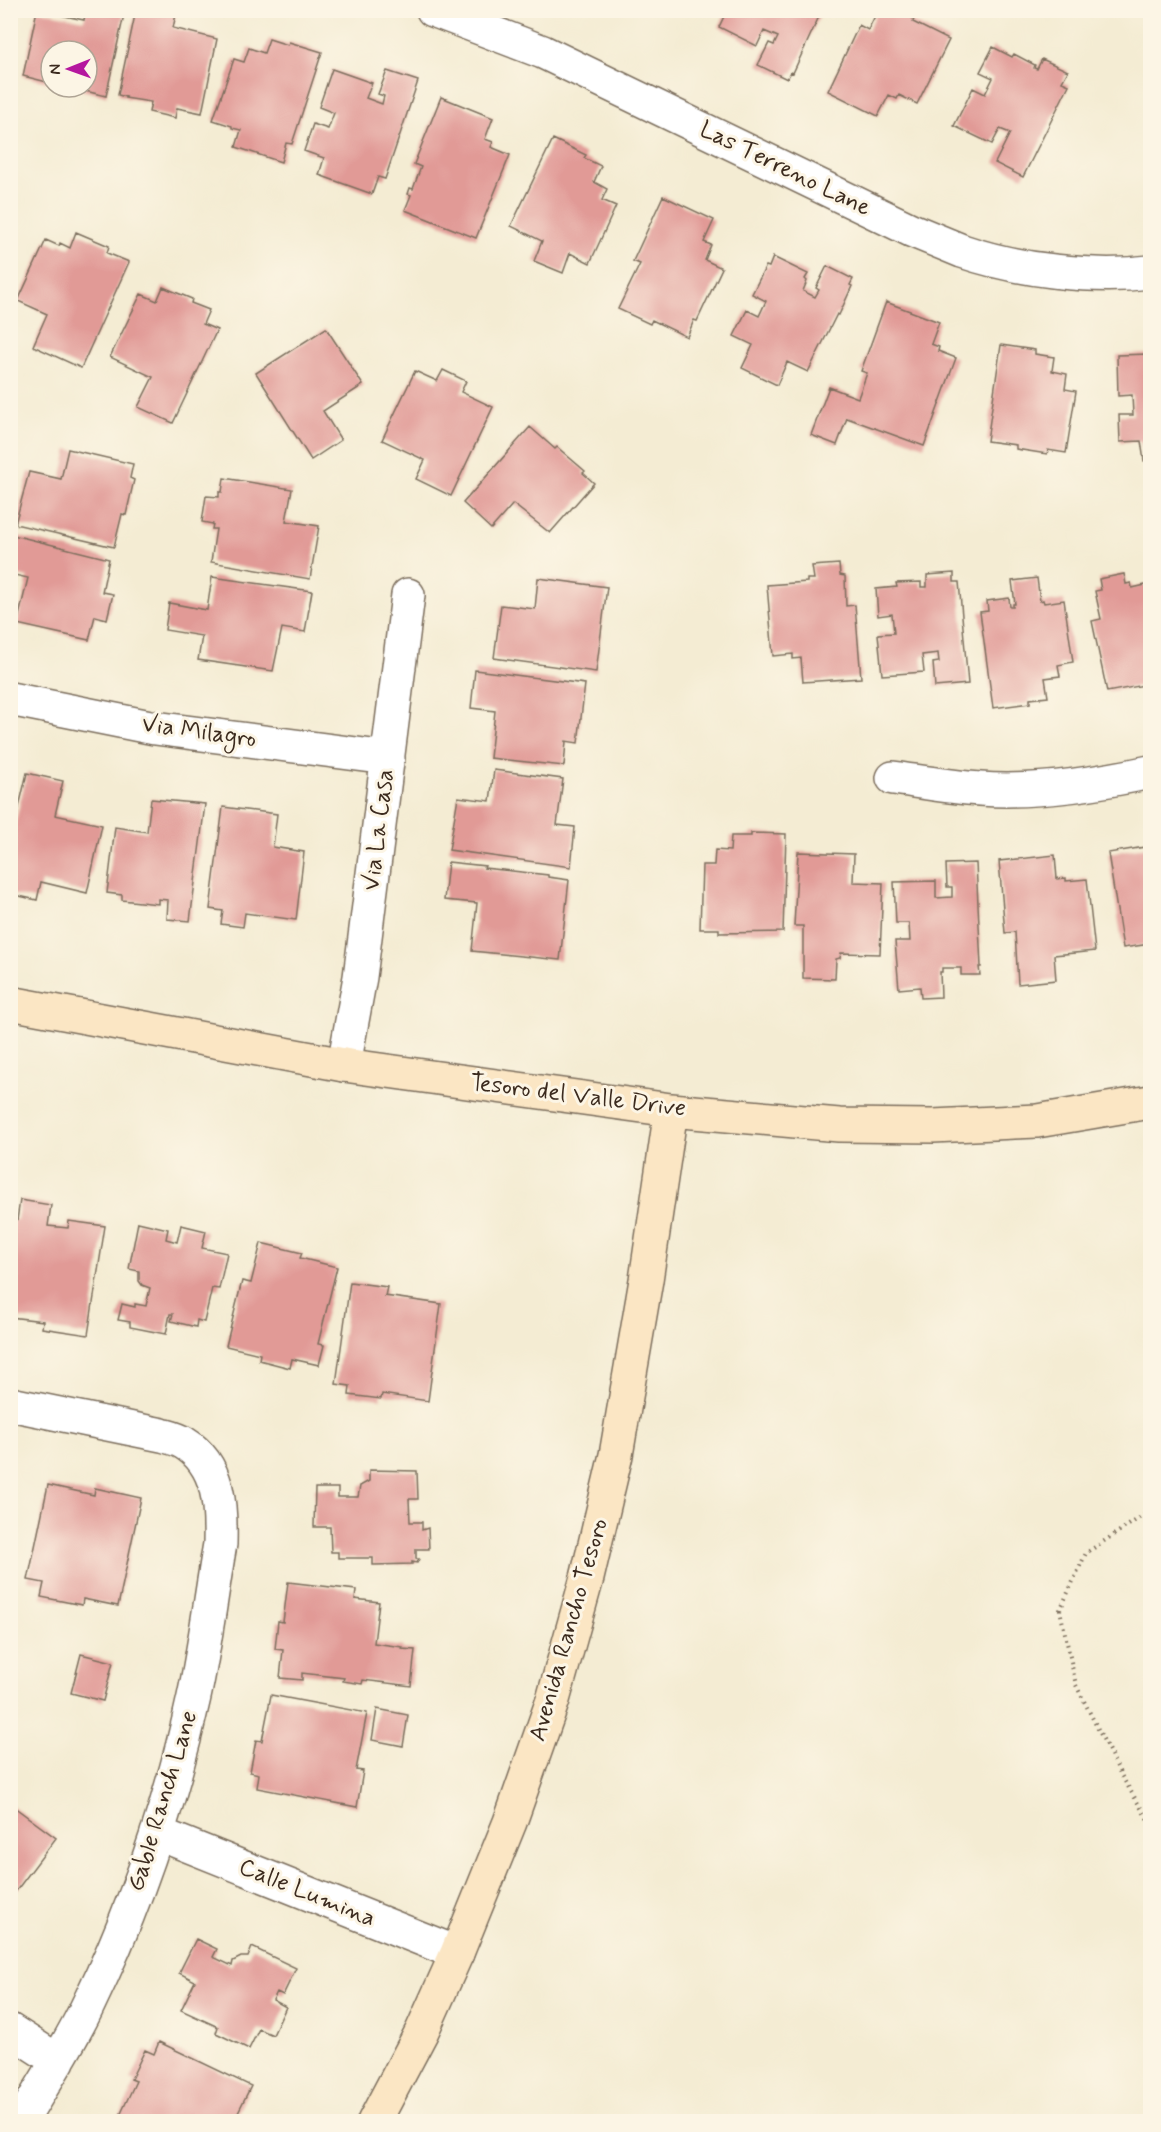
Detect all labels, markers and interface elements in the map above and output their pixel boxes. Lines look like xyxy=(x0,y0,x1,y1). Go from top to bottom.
north arrow xyxy=(39,39,99,99)
text: N xyxy=(45,64,66,75)
street label: Las Terreno Lane xyxy=(694,114,876,224)
street label: Via Milagro xyxy=(139,709,258,757)
street label: Via La Casa xyxy=(356,767,402,893)
street label: Tesoro del Valle Drive xyxy=(468,1067,688,1125)
street label: Avenida Rancho Tesoro xyxy=(522,1515,616,1745)
street label: Gable Ranch Lane xyxy=(121,1707,205,1895)
street label: Calle Lumina xyxy=(234,1852,380,1934)

